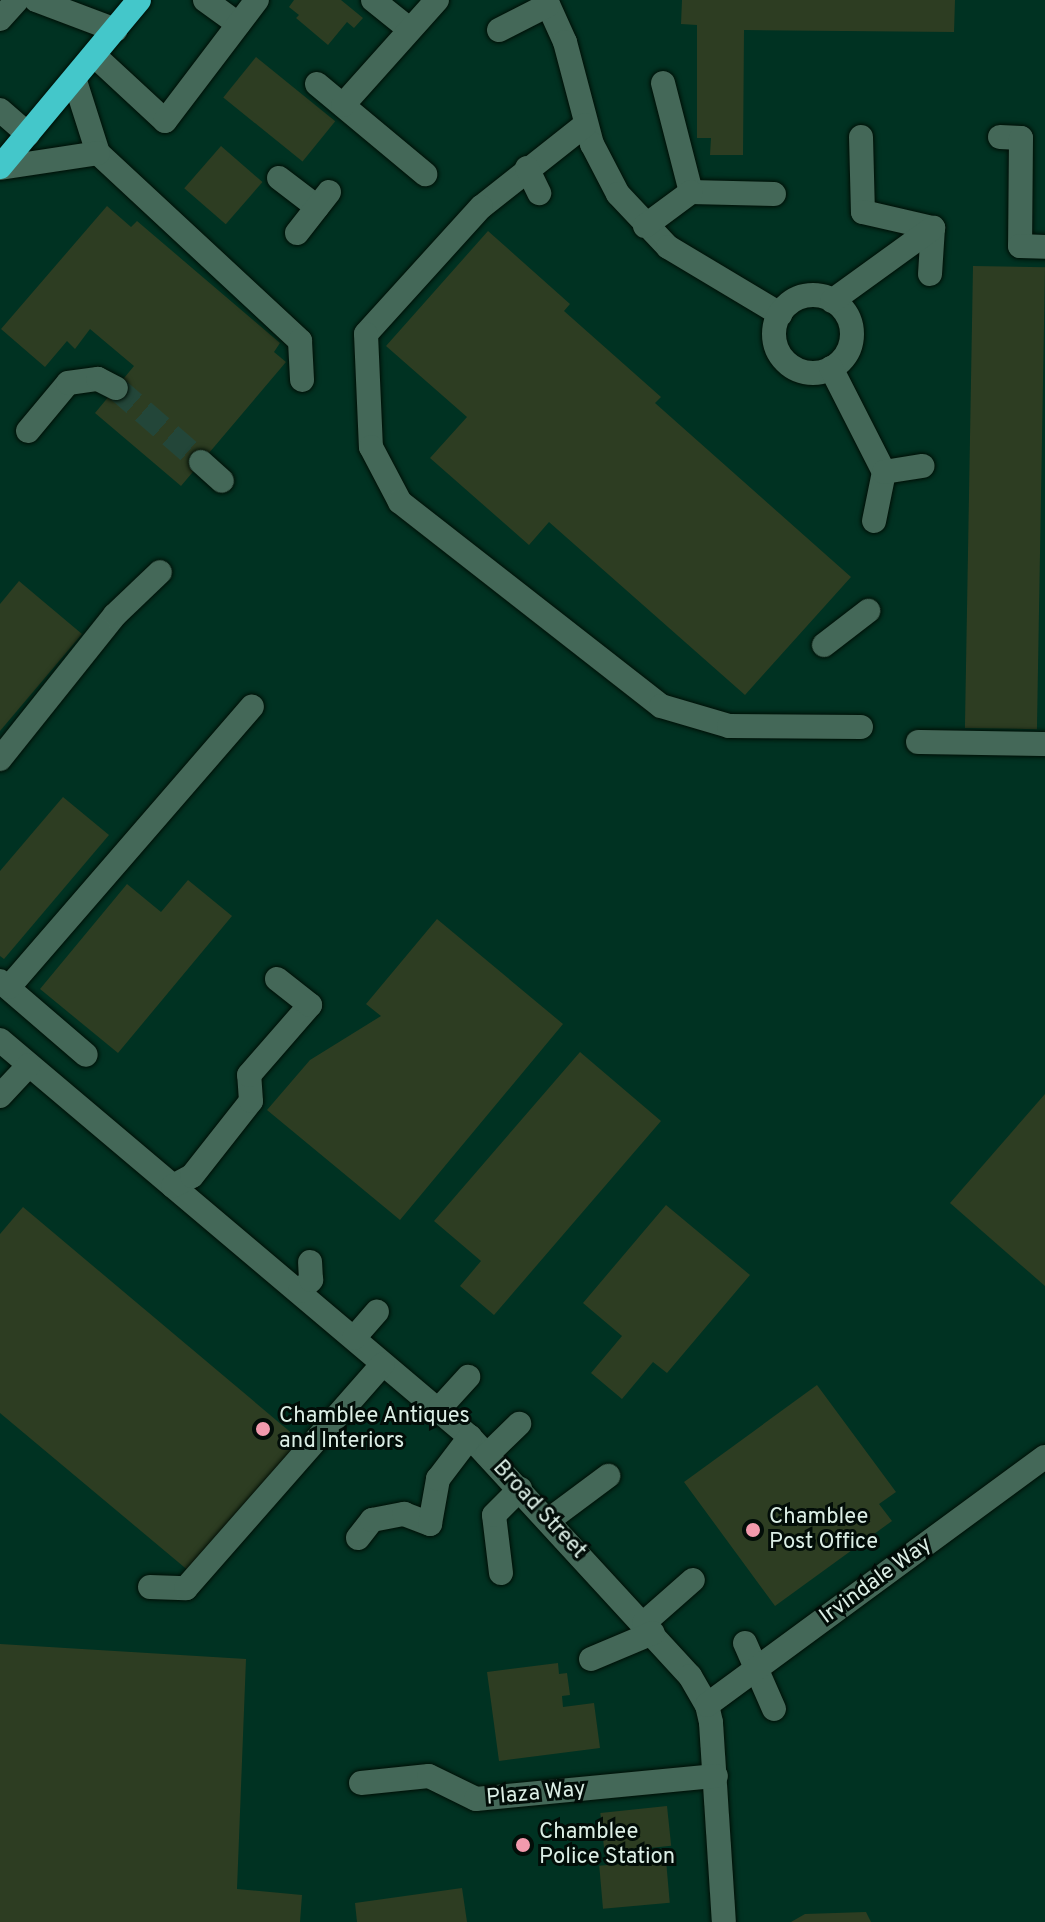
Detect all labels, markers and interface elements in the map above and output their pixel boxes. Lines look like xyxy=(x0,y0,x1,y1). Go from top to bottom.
place label: Chamblee Antiques and Interiors xyxy=(279,1403,471,1454)
marker: Chamblee Antiques and Interiors xyxy=(254,1420,272,1438)
street label: Broad Street xyxy=(487,1455,591,1565)
place label: Chamblee Post Office xyxy=(769,1504,878,1556)
marker: Chamblee Post Office xyxy=(744,1521,762,1539)
street label: Irvindale Way xyxy=(815,1531,937,1631)
street label: Plaza Way xyxy=(485,1776,587,1812)
place label: Chamblee Police Station xyxy=(539,1819,675,1870)
marker: Chamblee Police Station xyxy=(514,1836,532,1854)

